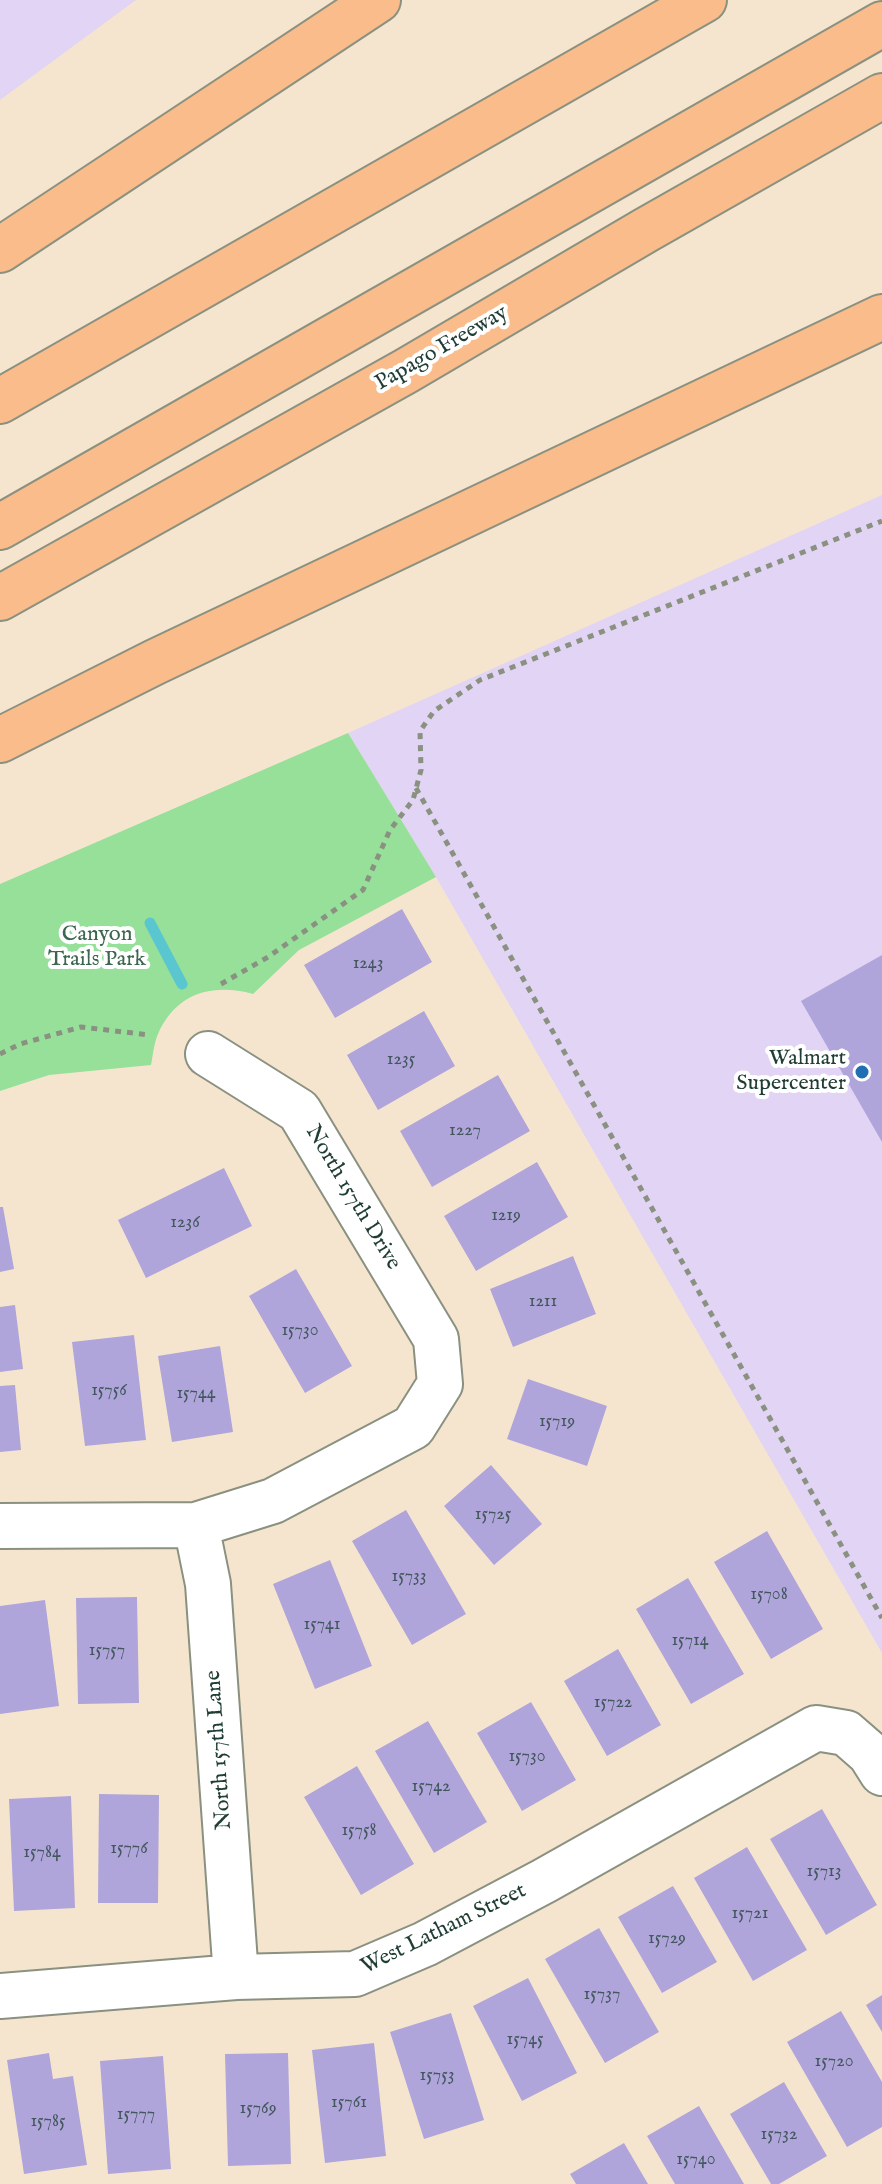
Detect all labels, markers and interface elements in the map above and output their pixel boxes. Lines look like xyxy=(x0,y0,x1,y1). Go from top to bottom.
street label: Papago Freeway xyxy=(371,300,513,398)
park label: Canyon Trails Park xyxy=(48,922,146,974)
house number: 1243 xyxy=(353,953,383,975)
place label: Walmart Supercenter xyxy=(736,1046,846,1098)
house number: 1235 xyxy=(387,1049,415,1071)
marker: Walmart Supercenter xyxy=(853,1063,871,1081)
house number: 1227 xyxy=(449,1120,481,1142)
street label: North 157th Drive xyxy=(298,1121,406,1275)
house number: 1219 xyxy=(491,1205,521,1227)
house number: 1236 xyxy=(170,1212,200,1234)
house number: 1211 xyxy=(529,1291,557,1313)
house number: 15730 xyxy=(281,1320,319,1342)
house number: 15756 xyxy=(91,1380,127,1402)
house number: 15744 xyxy=(176,1383,216,1405)
house number: 15719 xyxy=(539,1411,575,1433)
house number: 15725 xyxy=(475,1504,511,1526)
house number: 15733 xyxy=(391,1566,427,1588)
house number: 15708 xyxy=(750,1584,788,1606)
house number: 15741 xyxy=(303,1614,341,1636)
house number: 15714 xyxy=(671,1630,709,1652)
house number: 15757 xyxy=(89,1640,125,1662)
street label: North 157th Lane xyxy=(201,1669,239,1831)
house number: 15722 xyxy=(594,1692,632,1714)
house number: 15730 xyxy=(508,1746,546,1768)
house number: 15742 xyxy=(412,1776,450,1798)
house number: 15758 xyxy=(341,1820,377,1842)
house number: 15776 xyxy=(110,1838,148,1860)
house number: 15784 xyxy=(23,1842,61,1864)
house number: 15713 xyxy=(806,1861,842,1883)
street label: West Latham Street xyxy=(357,1879,531,1981)
house number: 15721 xyxy=(732,1903,768,1925)
house number: 15729 xyxy=(648,1928,686,1950)
house number: 15737 xyxy=(584,1984,620,2006)
house number: 15745 xyxy=(507,2029,543,2051)
house number: 15720 xyxy=(815,2051,853,2073)
house number: 15753 xyxy=(420,2065,454,2087)
house number: 15761 xyxy=(331,2092,367,2114)
house number: 15769 xyxy=(239,2098,277,2120)
house number: 15777 xyxy=(117,2104,155,2126)
house number: 15785 xyxy=(30,2111,66,2133)
house number: 15732 xyxy=(761,2124,797,2146)
house number: 15740 xyxy=(676,2149,716,2171)

